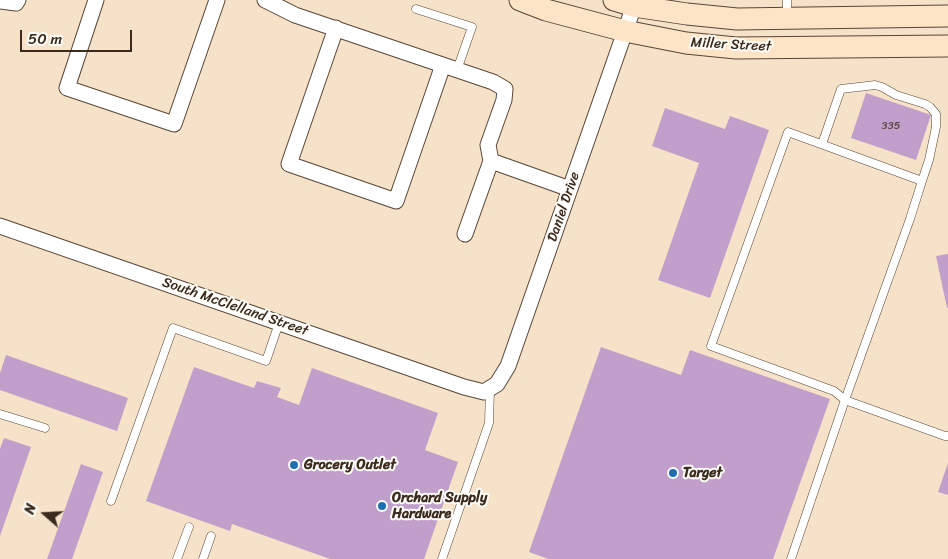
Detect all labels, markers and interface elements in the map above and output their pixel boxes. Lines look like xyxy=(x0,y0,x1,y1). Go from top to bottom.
scale bar xyxy=(22,20,135,52)
text: 50 m xyxy=(28,26,62,52)
street label: Miller Street xyxy=(690,35,772,55)
house number: 335 xyxy=(882,119,900,133)
street label: Daniel Drive xyxy=(544,170,584,244)
street label: South McClelland Street xyxy=(160,274,310,340)
place label: Grocery Outlet xyxy=(304,457,396,473)
marker: Grocery Outlet xyxy=(288,459,300,471)
place label: Target xyxy=(683,465,722,481)
marker: Target xyxy=(667,467,679,479)
north arrow xyxy=(20,489,70,539)
place label: Orchard Supply Hardware xyxy=(392,490,487,522)
text: N xyxy=(17,500,44,518)
marker: Orchard Supply Hardware xyxy=(376,500,388,512)

